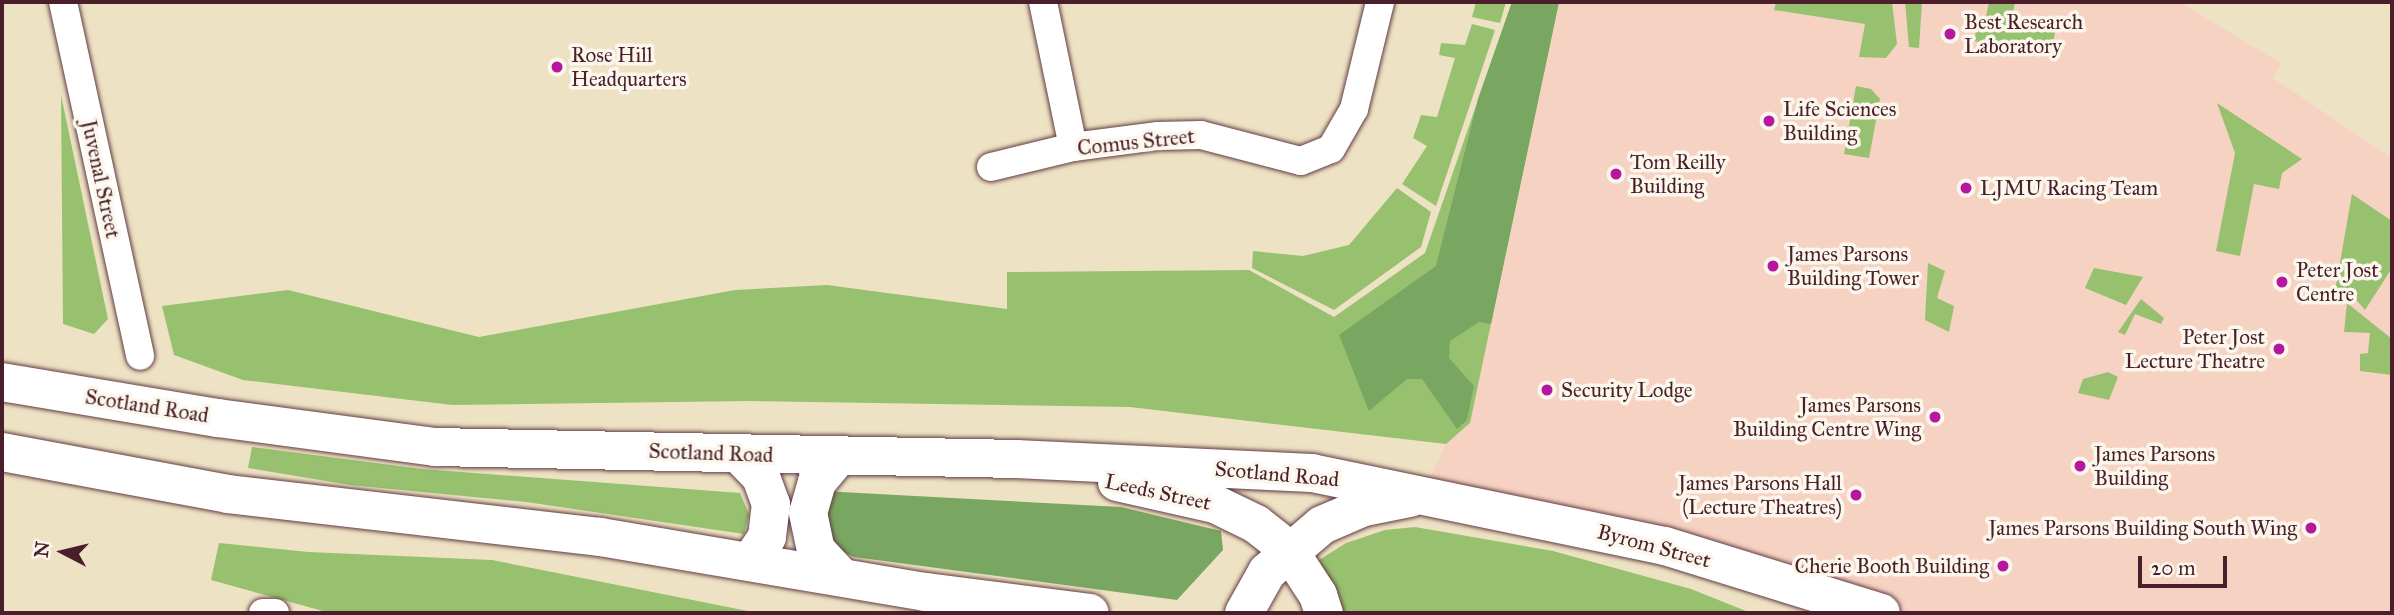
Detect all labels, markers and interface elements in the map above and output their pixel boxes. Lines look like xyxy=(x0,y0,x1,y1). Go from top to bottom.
place label: Best Research Laboratory xyxy=(1964,9,2083,59)
marker: Best Research Laboratory xyxy=(1942,26,1958,42)
place label: Rose Hill Headquarters xyxy=(571,42,687,92)
marker: Rose Hill Headquarters xyxy=(549,59,565,75)
place label: Life Sciences Building xyxy=(1783,96,1896,146)
marker: Life Sciences Building xyxy=(1761,113,1777,129)
street label: Juvenal Street xyxy=(76,118,126,240)
street label: Comus Street xyxy=(1076,123,1196,161)
place label: Tom Reilly Building xyxy=(1630,149,1726,199)
marker: Tom Reilly Building xyxy=(1608,166,1624,182)
place label: LJMU Racing Team xyxy=(1980,175,2158,201)
marker: LJMU Racing Team xyxy=(1958,180,1974,196)
place label: James Parsons Building Tower xyxy=(1787,241,1919,291)
place label: Peter Jost Centre xyxy=(2296,257,2379,307)
marker: James Parsons Building Tower xyxy=(1765,258,1781,274)
marker: Peter Jost Centre xyxy=(2274,274,2290,290)
place label: Peter Jost Lecture Theatre xyxy=(2125,324,2265,374)
marker: Peter Jost Lecture Theatre xyxy=(2271,341,2287,357)
place label: Security Lodge xyxy=(1561,377,1693,403)
marker: Security Lodge xyxy=(1539,382,1555,398)
street label: Scotland Road xyxy=(83,384,211,428)
place label: James Parsons Building Centre Wing xyxy=(1733,392,1921,442)
marker: James Parsons Building Centre Wing xyxy=(1927,409,1943,425)
street label: Scotland Road xyxy=(648,438,774,468)
place label: James Parsons Building xyxy=(2094,441,2215,491)
street label: Scotland Road xyxy=(1214,456,1340,492)
marker: James Parsons Building xyxy=(2072,458,2088,474)
street label: Leeds Street xyxy=(1103,468,1213,516)
place label: James Parsons Hall (Lecture Theatres) xyxy=(1678,470,1842,520)
marker: James Parsons Hall (Lecture Theatres) xyxy=(1848,487,1864,503)
place label: James Parsons Building South Wing xyxy=(1988,515,2297,541)
north arrow xyxy=(28,517,98,587)
street label: Byrom Street xyxy=(1595,519,1713,573)
marker: James Parsons Building South Wing xyxy=(2303,520,2319,536)
text: N xyxy=(29,540,54,559)
scale bar xyxy=(2142,542,2231,586)
place label: Cherie Booth Building xyxy=(1795,553,1989,579)
text: 20 m xyxy=(2151,555,2196,581)
marker: Cherie Booth Building xyxy=(1995,558,2011,574)

